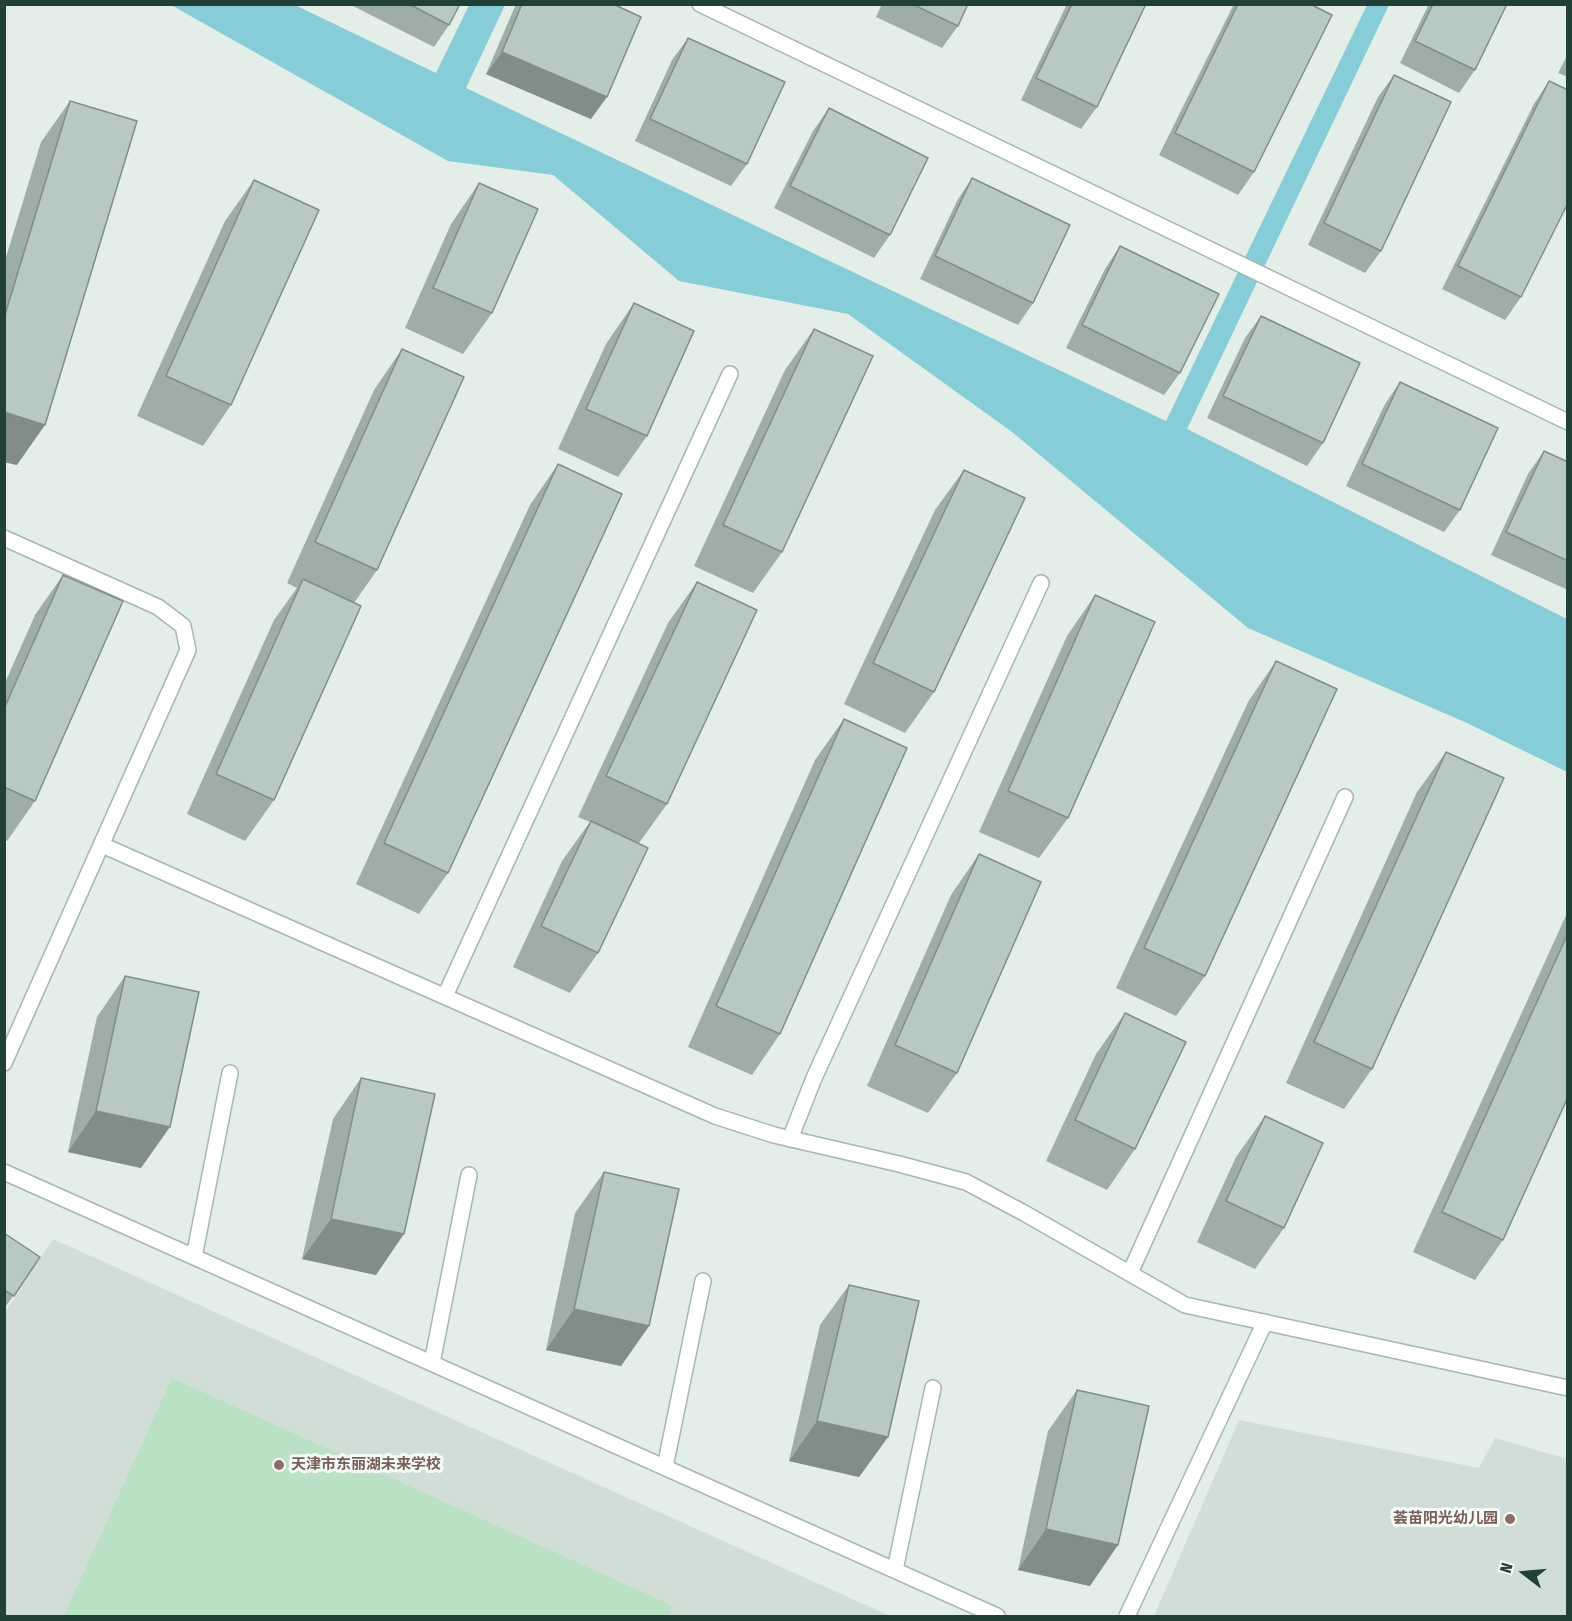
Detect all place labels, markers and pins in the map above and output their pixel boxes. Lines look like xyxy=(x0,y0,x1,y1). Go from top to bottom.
place label: 天津市东丽湖未来学校 xyxy=(291,1456,441,1474)
marker: 天津市东丽湖未来学校 xyxy=(272,1458,286,1472)
place label: 荟苗阳光幼儿园 xyxy=(1393,1510,1498,1528)
marker: 荟苗阳光幼儿园 xyxy=(1503,1512,1517,1526)

